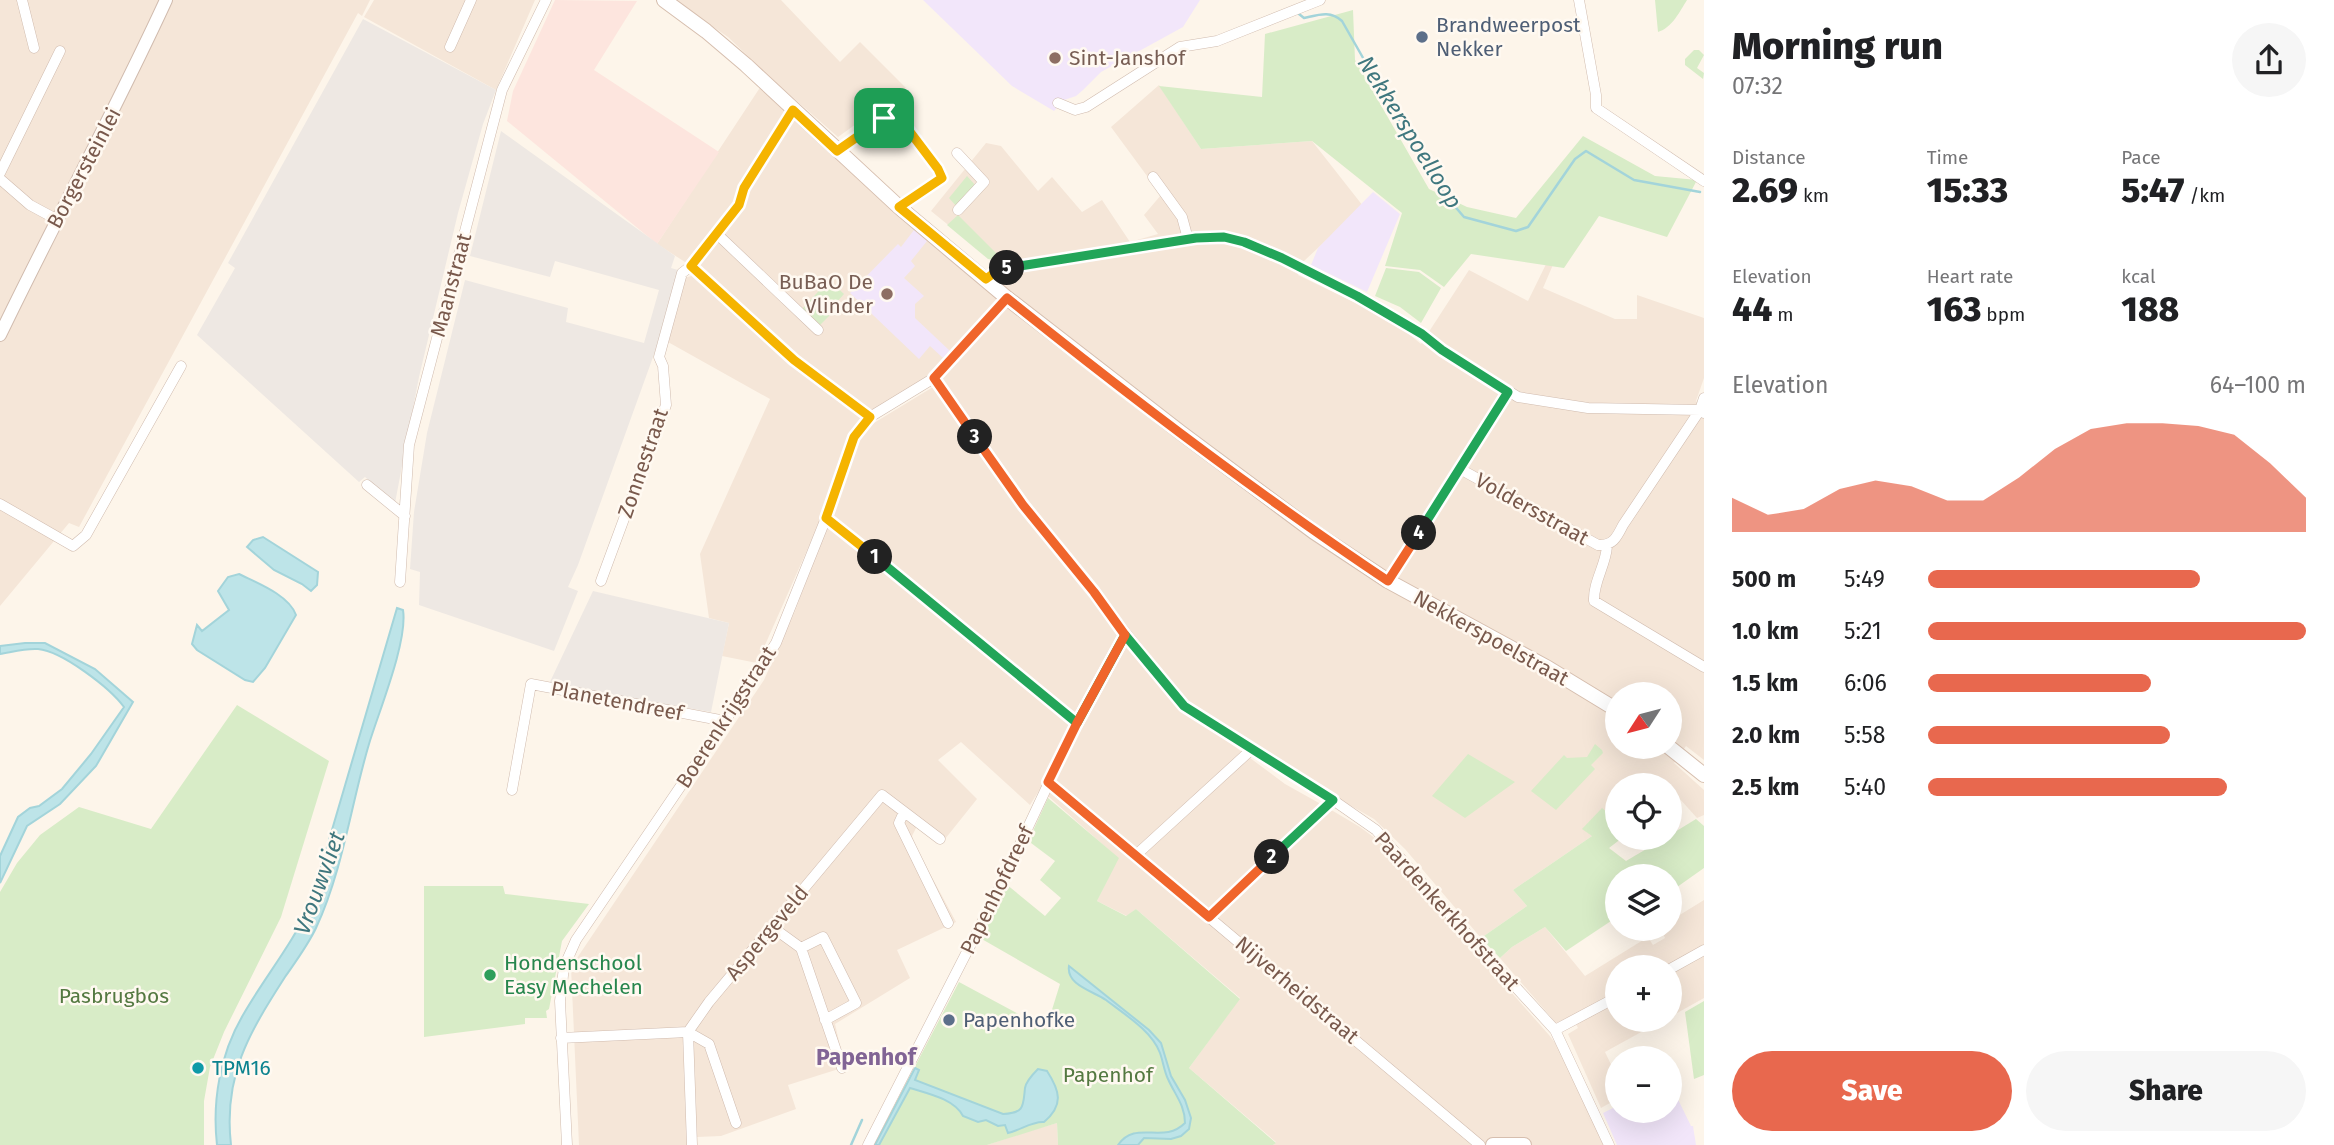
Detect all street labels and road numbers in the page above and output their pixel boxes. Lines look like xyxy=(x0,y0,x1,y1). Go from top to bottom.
street label: Borgersteinlei xyxy=(41,103,127,233)
street label: Maanstraat xyxy=(425,230,477,340)
street label: Zonnestraat xyxy=(612,405,674,521)
street label: Voldersstraat xyxy=(1471,467,1594,551)
street label: Nekkerspoelstraat xyxy=(1409,585,1574,692)
street label: Boerenkrijgstraat xyxy=(670,641,782,793)
street label: Planetendreef xyxy=(549,675,687,727)
street label: Papenhofdreef xyxy=(955,820,1040,959)
street label: Paardenkerkhofstraat xyxy=(1369,826,1526,996)
street label: Aspergeveld xyxy=(720,880,814,986)
street label: Nijverheidstraat xyxy=(1230,931,1364,1049)

